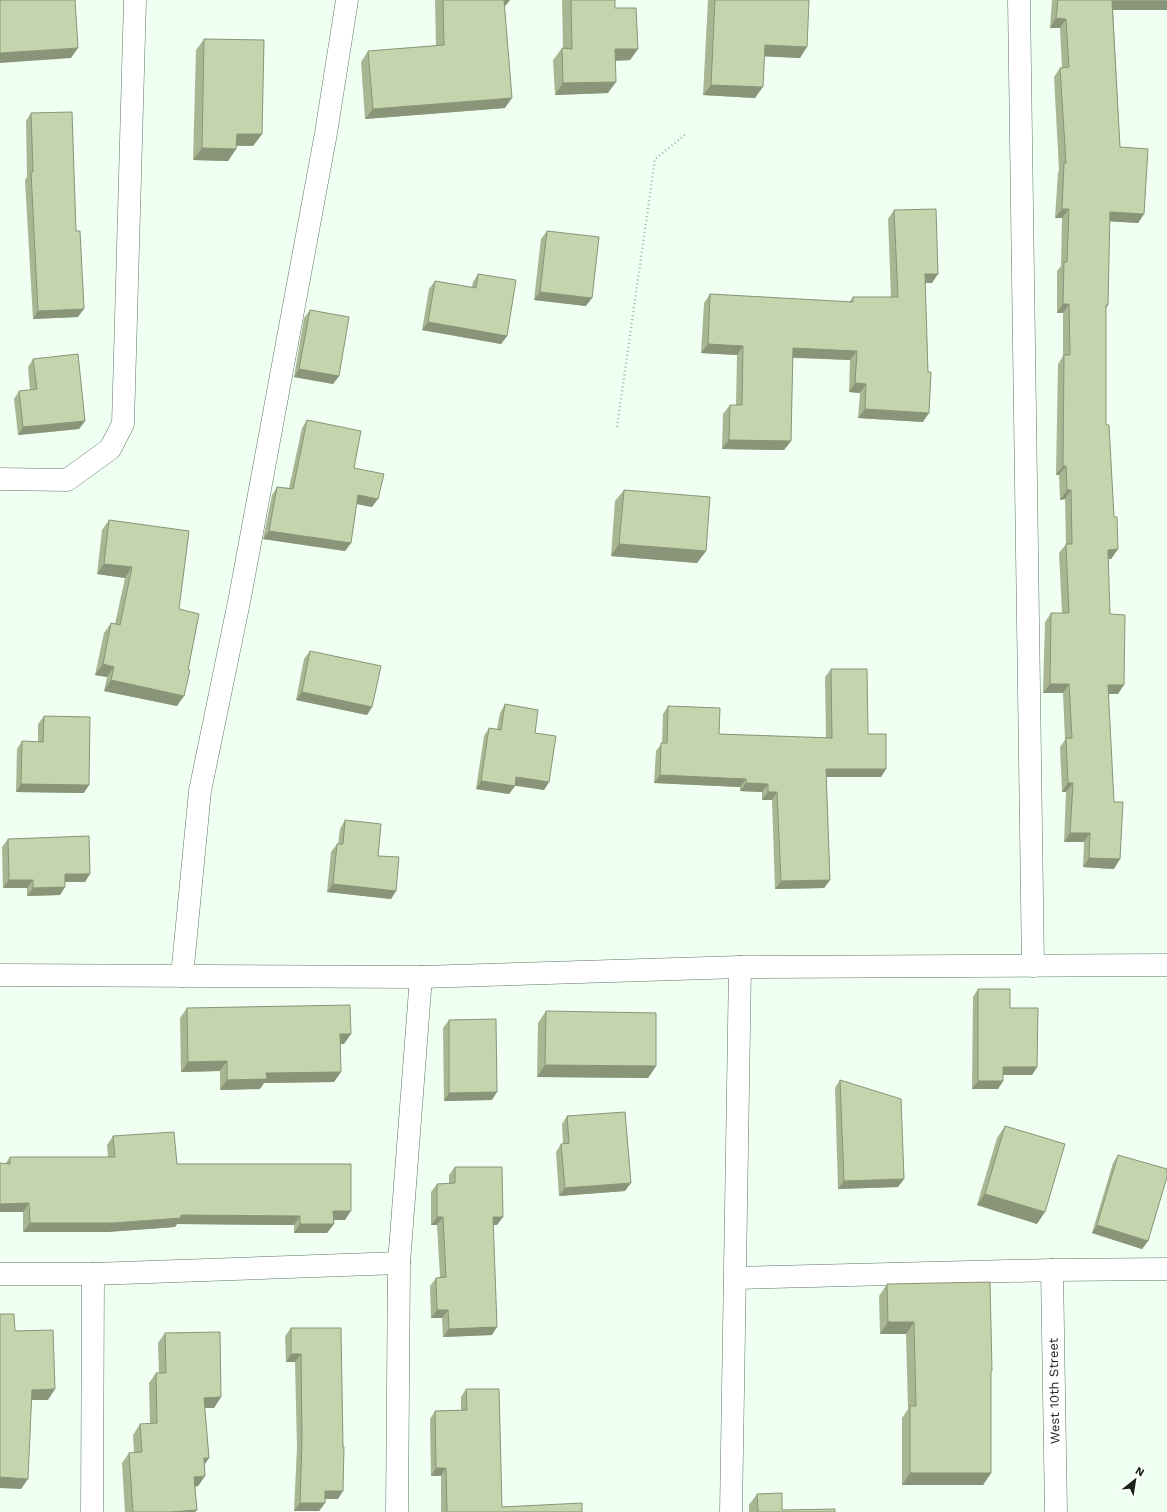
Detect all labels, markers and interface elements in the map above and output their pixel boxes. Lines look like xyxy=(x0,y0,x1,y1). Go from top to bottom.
street label: West 10th Street xyxy=(1046,1337,1062,1444)
north arrow xyxy=(1115,1460,1155,1500)
text: N xyxy=(1133,1464,1147,1479)

